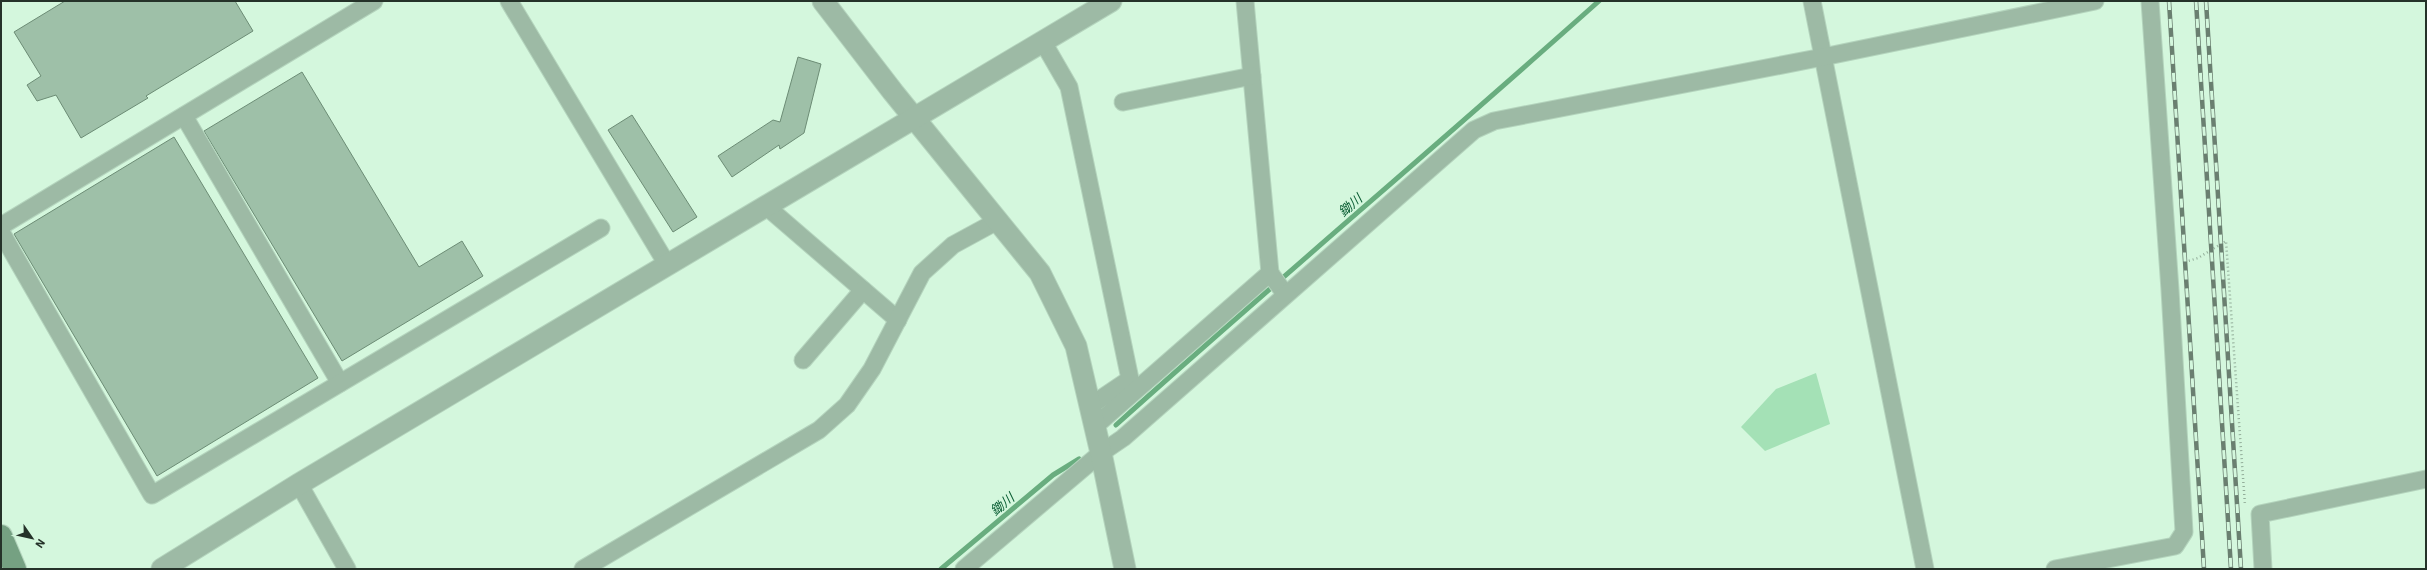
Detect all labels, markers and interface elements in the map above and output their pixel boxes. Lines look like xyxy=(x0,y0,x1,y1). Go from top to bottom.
water label: 鋤川 xyxy=(1335,189,1367,220)
water label: 鋤川 xyxy=(987,488,1019,519)
north arrow xyxy=(12,518,52,558)
text: N xyxy=(32,536,48,551)

